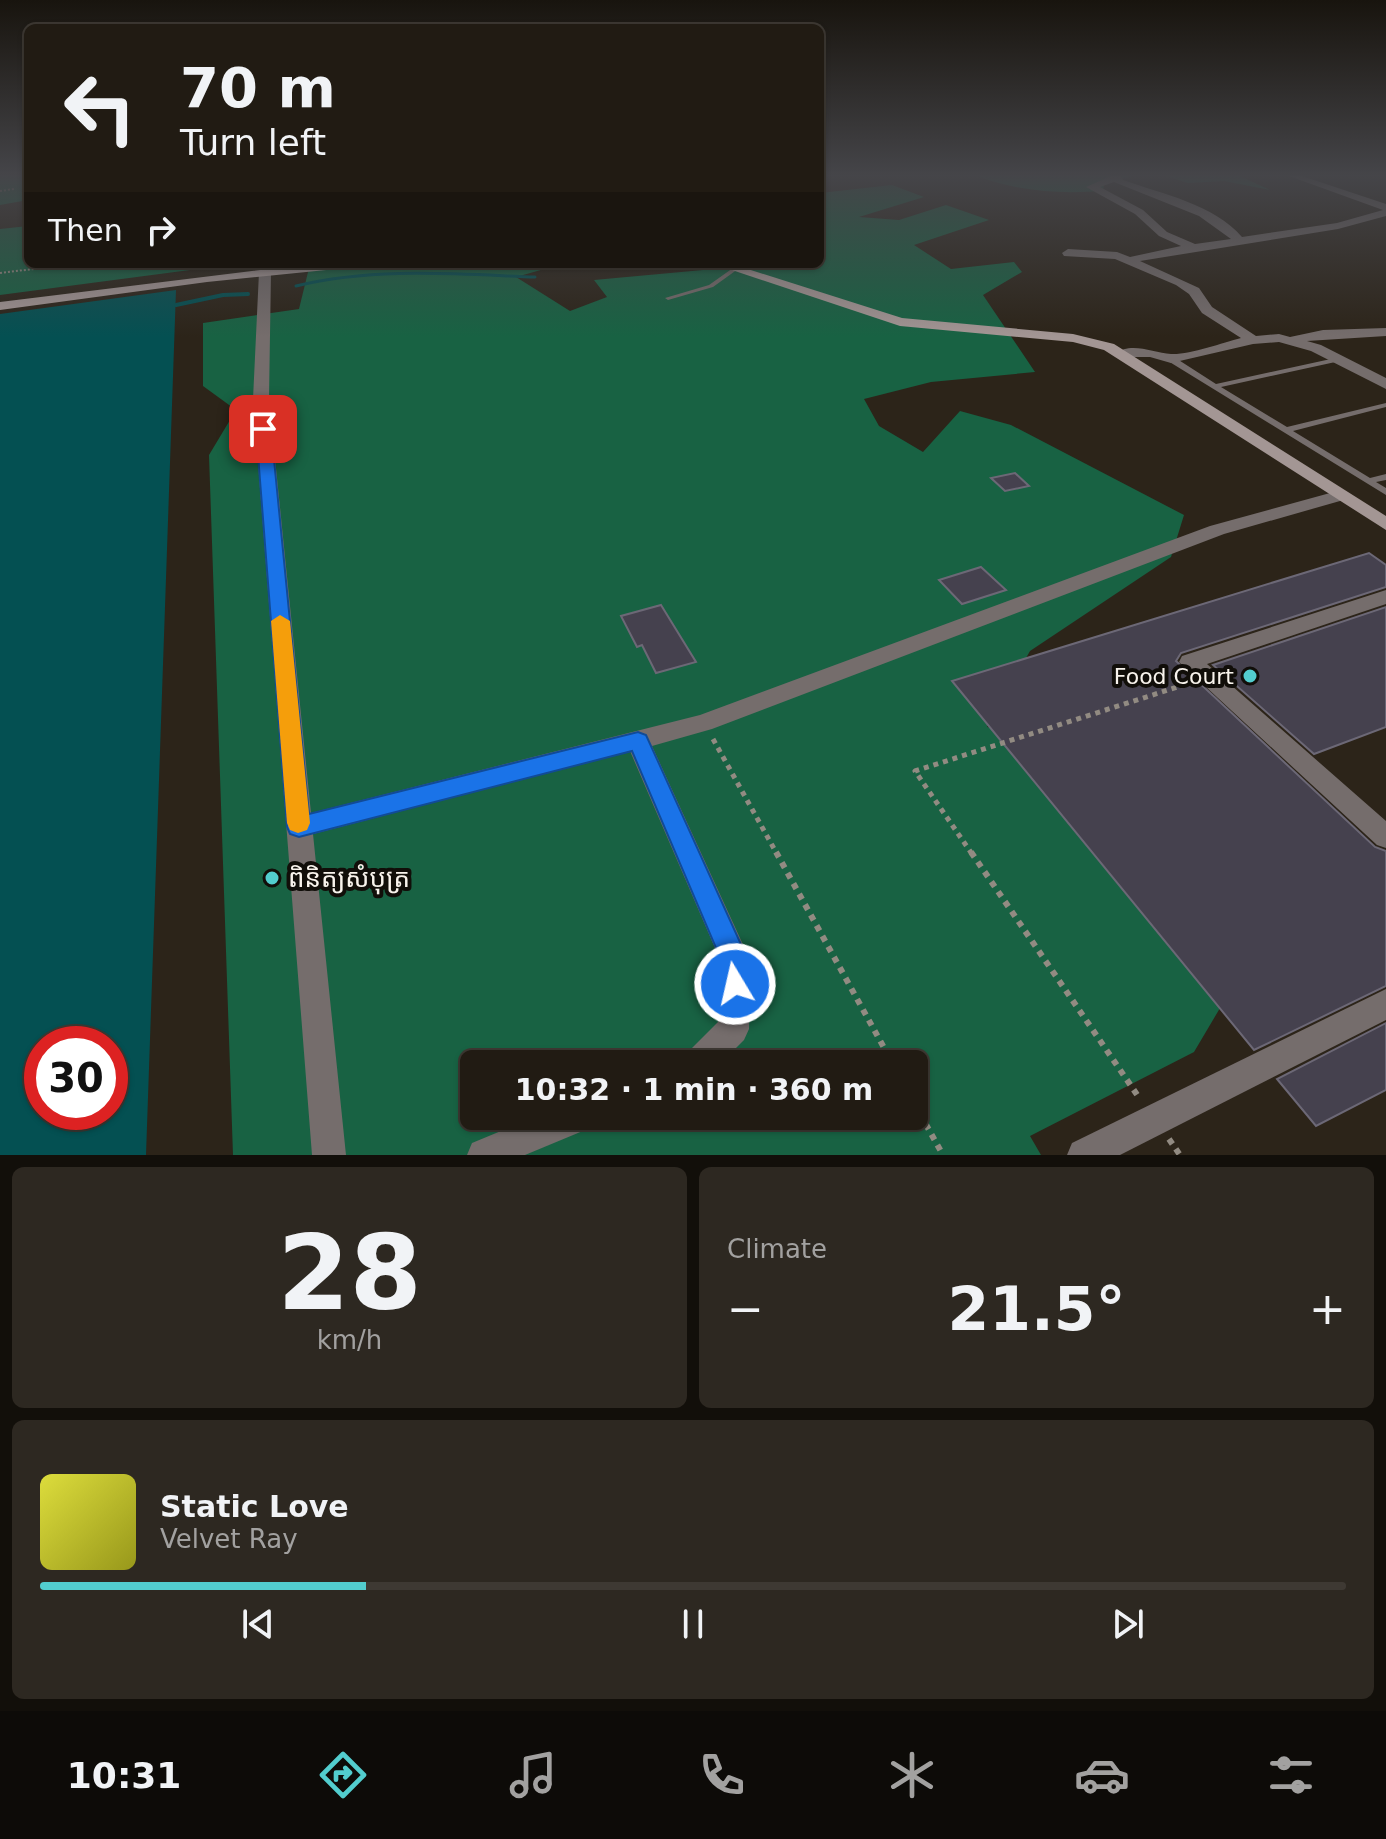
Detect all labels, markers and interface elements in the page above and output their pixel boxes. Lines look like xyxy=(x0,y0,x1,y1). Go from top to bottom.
text: 70 m xyxy=(180,55,336,120)
icon: left xyxy=(48,56,152,160)
text: Turn left xyxy=(180,122,326,163)
icon: right xyxy=(139,208,183,252)
text: Then xyxy=(48,213,123,248)
pin xyxy=(229,395,297,463)
icon: arrive xyxy=(241,407,285,451)
place label: Food Court xyxy=(1114,664,1234,689)
marker: Food Court xyxy=(1241,667,1259,685)
place label: ពិនិត្យសំបុត្រ xyxy=(288,863,410,895)
marker: ពិនិត្យសំបុត្រ xyxy=(263,869,281,887)
position arrow xyxy=(693,942,777,1026)
speed limit sign: 30 xyxy=(24,1026,128,1130)
text: 10:32 · 1 min · 360 m xyxy=(515,1072,873,1107)
text: 28 xyxy=(277,1212,422,1334)
text: Climate xyxy=(727,1234,827,1264)
text: 21.5° xyxy=(947,1274,1126,1344)
text: − xyxy=(727,1283,764,1334)
text: + xyxy=(1309,1283,1346,1334)
text: km/h xyxy=(317,1325,382,1355)
text: Static Love xyxy=(160,1489,349,1524)
text: Velvet Ray xyxy=(160,1524,298,1554)
icon: previous xyxy=(236,1602,280,1646)
icon: pause xyxy=(671,1602,715,1646)
icon: next xyxy=(1106,1602,1150,1646)
icon: directions xyxy=(315,1747,371,1803)
icon: music xyxy=(505,1747,561,1803)
icon: phone xyxy=(694,1747,750,1803)
icon: climate xyxy=(884,1747,940,1803)
icon: car xyxy=(1074,1747,1130,1803)
icon: filters xyxy=(1263,1747,1319,1803)
text: 10:31 xyxy=(67,1755,181,1796)

